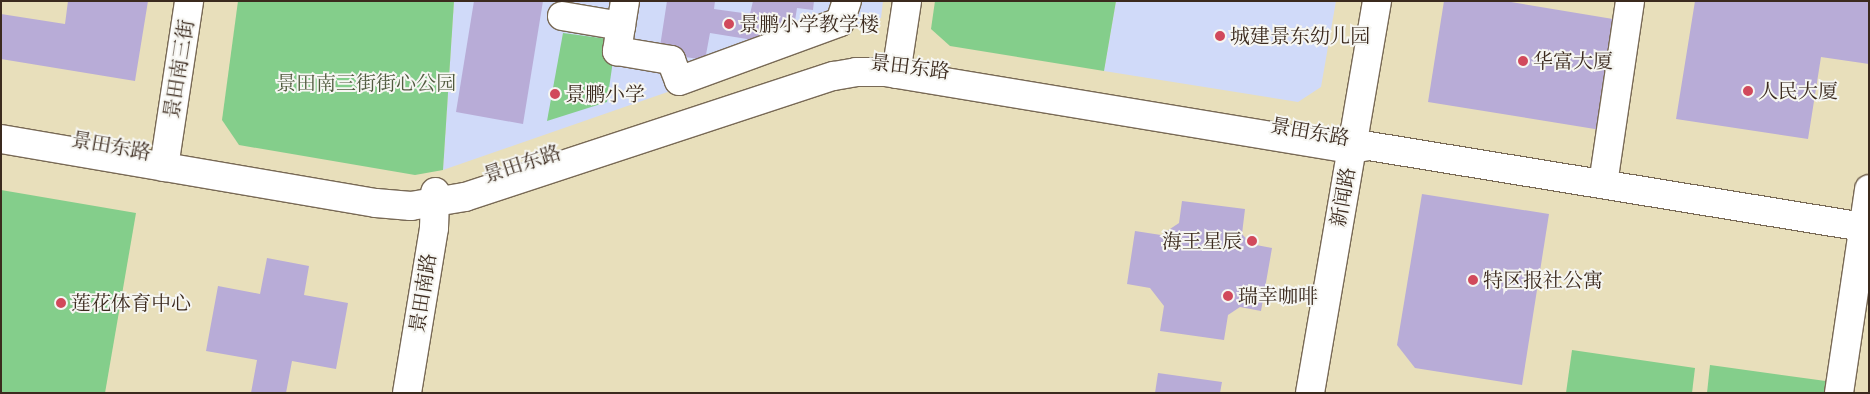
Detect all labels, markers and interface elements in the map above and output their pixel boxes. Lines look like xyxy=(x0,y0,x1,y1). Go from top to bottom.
place label: 景鹏小学教学楼 xyxy=(739,12,879,36)
street label: 景田南三街 xyxy=(159,18,199,120)
marker: 景鹏小学教学楼 xyxy=(723,18,735,30)
place label: 城建景东幼儿园 xyxy=(1230,24,1370,48)
marker: 城建景东幼儿园 xyxy=(1214,30,1226,42)
place label: 华富大厦 xyxy=(1533,49,1613,73)
street label: 景田东路 xyxy=(869,50,951,84)
marker: 华富大厦 xyxy=(1517,55,1529,67)
park label: 景田南三街街心公园 xyxy=(276,71,456,95)
place label: 人民大厦 xyxy=(1758,79,1838,103)
place label: 景鹏小学 xyxy=(565,82,645,106)
marker: 人民大厦 xyxy=(1742,85,1754,97)
marker: 景鹏小学 xyxy=(549,88,561,100)
street label: 景田东路 xyxy=(1269,113,1351,151)
street label: 景田东路 xyxy=(70,127,152,165)
street label: 景田东路 xyxy=(480,140,564,188)
street label: 新闻路 xyxy=(1326,165,1360,229)
place label: 海王星辰 xyxy=(1162,229,1242,253)
marker: 海王星辰 xyxy=(1246,235,1258,247)
street label: 景田南路 xyxy=(405,252,441,334)
place label: 特区报社公寓 xyxy=(1483,268,1603,292)
marker: 特区报社公寓 xyxy=(1467,274,1479,286)
place label: 瑞幸咖啡 xyxy=(1238,284,1318,308)
marker: 瑞幸咖啡 xyxy=(1222,290,1234,302)
place label: 莲花体育中心 xyxy=(71,291,191,315)
marker: 莲花体育中心 xyxy=(55,297,67,309)

